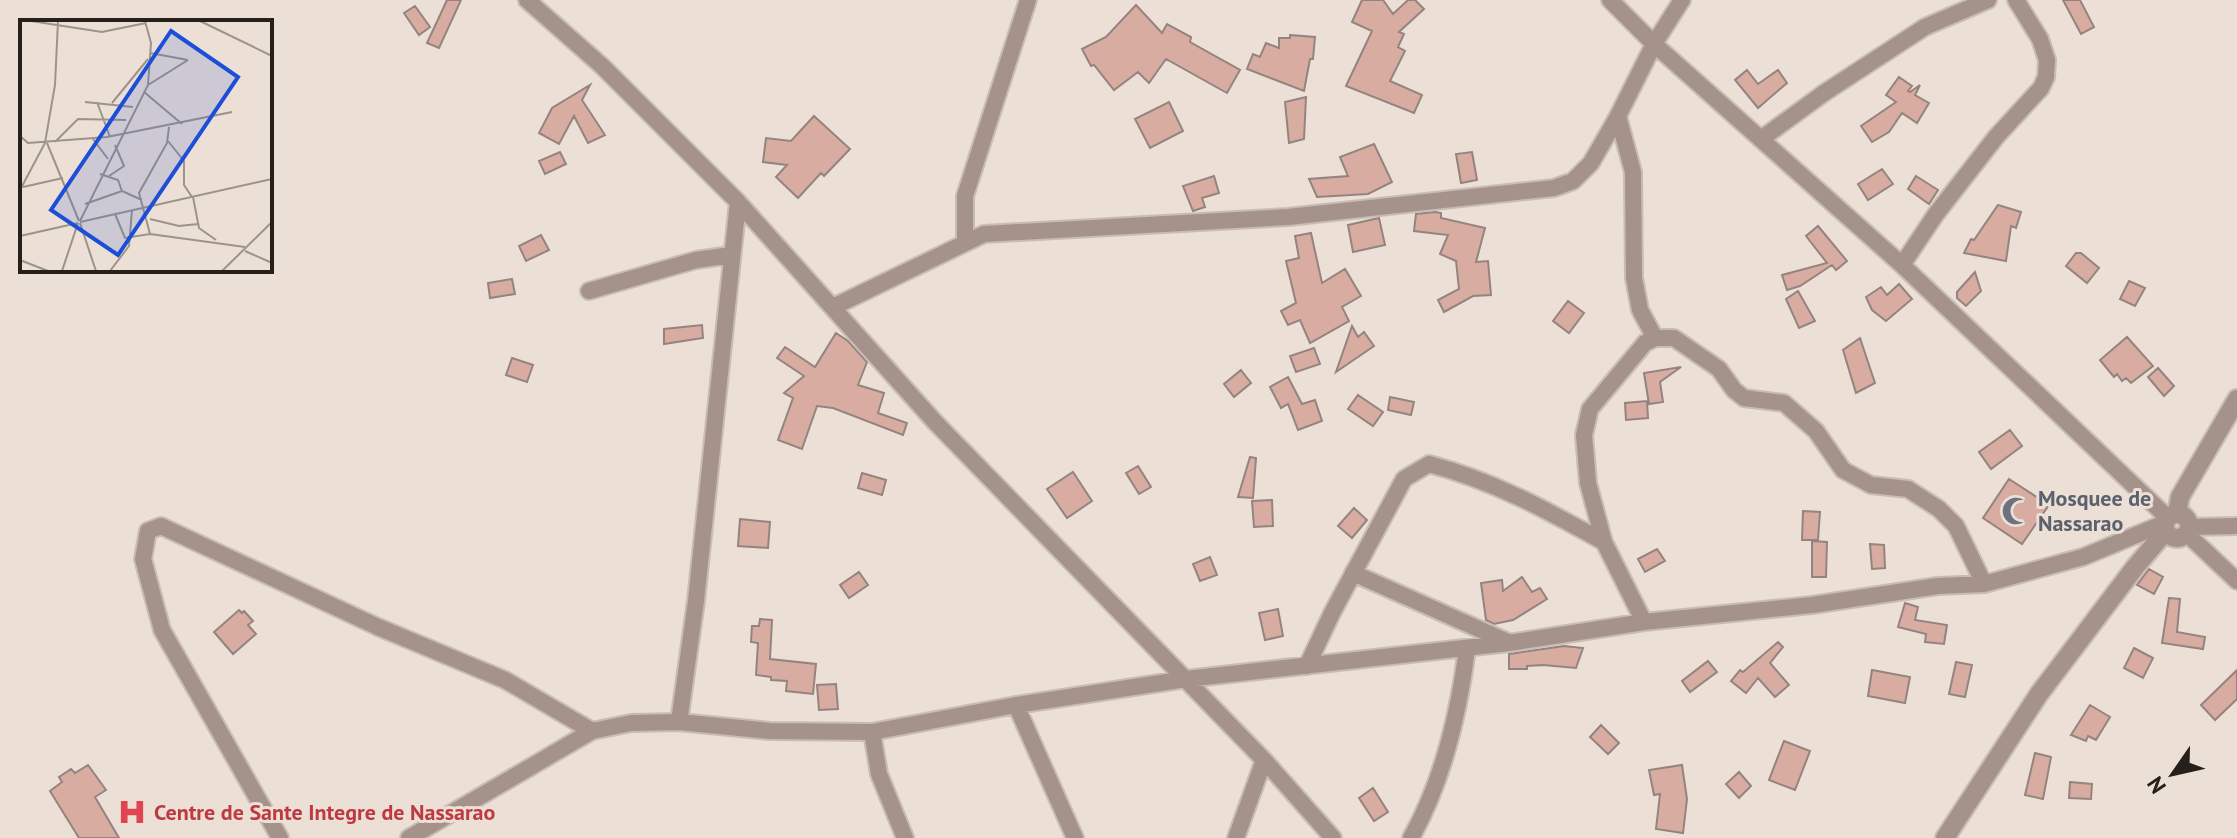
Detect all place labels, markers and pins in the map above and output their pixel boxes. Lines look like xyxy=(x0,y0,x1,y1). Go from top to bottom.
place label: Mosquee de Nassarao xyxy=(2038,484,2151,537)
mosque icon: Mosquee de Nassarao xyxy=(2001,496,2031,526)
hospital icon: Centre de Sante Integre de Nassarao xyxy=(117,797,147,827)
place label: Centre de Sante Integre de Nassarao xyxy=(154,798,496,826)

